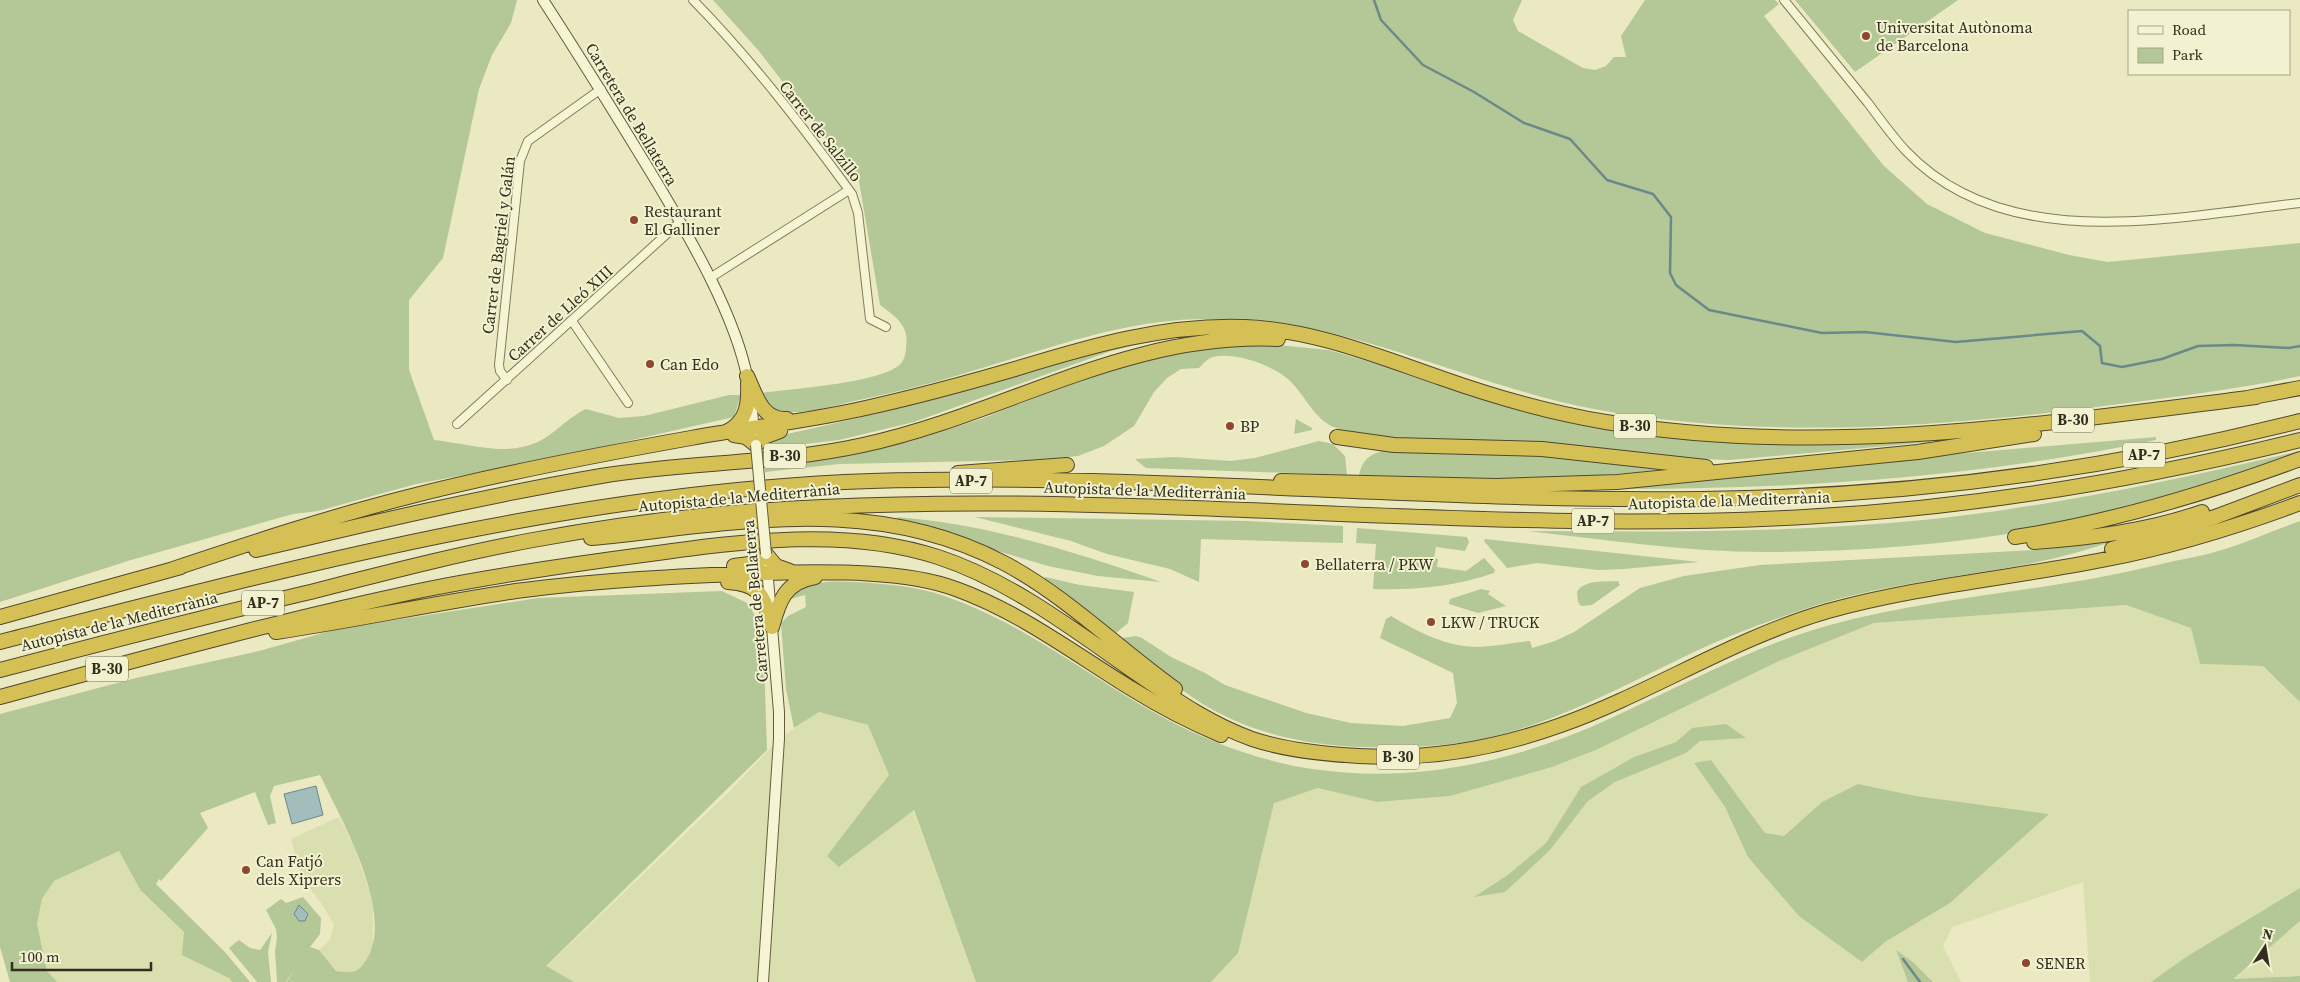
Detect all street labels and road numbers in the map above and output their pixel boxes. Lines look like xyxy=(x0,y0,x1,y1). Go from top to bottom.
street label: Carretera de Bellaterra xyxy=(581,39,684,190)
street label: Carrer de Salzillo xyxy=(775,76,868,186)
street label: Carrer de Bagriel y Galán xyxy=(476,155,520,335)
street label: Carrer de Lleó XIII xyxy=(503,260,617,366)
road number: B-30 xyxy=(2052,408,2094,432)
road number: B-30 xyxy=(1614,414,1656,438)
road number: AP-7 xyxy=(2123,442,2165,468)
road number: B-30 xyxy=(764,444,806,468)
road number: AP-7 xyxy=(950,468,992,494)
street label: Autopista de la Mediterrània xyxy=(1043,475,1247,505)
street label: Autopista de la Mediterrània xyxy=(637,477,842,517)
street label: Autopista de la Mediterrània xyxy=(1627,485,1831,515)
road number: AP-7 xyxy=(1572,508,1614,534)
street label: Carretera de Bellaterra xyxy=(737,518,773,683)
street label: Autopista de la Mediterrània xyxy=(18,586,221,656)
road number: AP-7 xyxy=(242,590,284,616)
road number: B-30 xyxy=(86,656,128,682)
road number: B-30 xyxy=(1377,744,1419,770)

